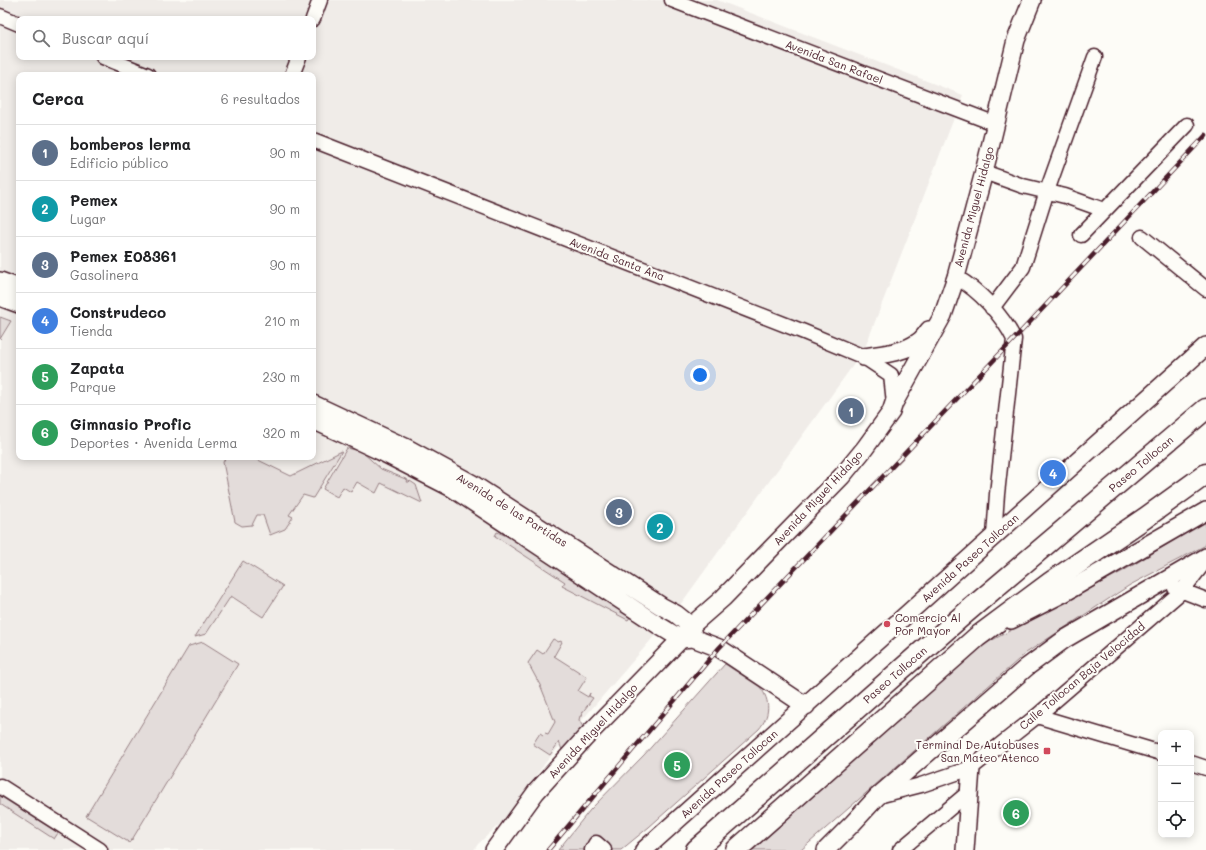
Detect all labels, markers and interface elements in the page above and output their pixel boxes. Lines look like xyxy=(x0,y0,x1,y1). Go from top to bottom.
search box xyxy=(16,16,316,60)
icon: search xyxy=(30,27,52,49)
text: Buscar aquí xyxy=(62,28,149,48)
street label: Avenida San Rafael xyxy=(783,36,885,87)
text: Cerca xyxy=(32,87,84,109)
text: 6 resultados xyxy=(221,90,300,107)
text: bomberos lerma xyxy=(70,134,191,154)
text: 1 xyxy=(42,144,48,161)
text: 90 m xyxy=(270,144,300,161)
street label: Avenida Miguel Hidalgo xyxy=(950,144,997,269)
text: Edificio público xyxy=(70,154,168,171)
text: Pemex xyxy=(70,190,118,210)
text: 2 xyxy=(41,200,49,217)
text: 90 m xyxy=(270,200,300,217)
text: Lugar xyxy=(70,210,106,227)
street label: Avenida Santa Ana xyxy=(567,233,667,284)
text: Pemex E08361 xyxy=(70,246,177,266)
text: 3 xyxy=(41,256,49,273)
text: 90 m xyxy=(270,256,300,273)
text: Gasolinera xyxy=(70,266,139,283)
text: Construdeco xyxy=(70,302,166,322)
text: 4 xyxy=(41,312,49,329)
text: 210 m xyxy=(264,312,300,329)
text: Tienda xyxy=(70,322,113,339)
text: Zapata xyxy=(70,358,124,378)
your location xyxy=(690,365,710,385)
text: 5 xyxy=(41,368,49,385)
text: 230 m xyxy=(263,368,300,385)
text: Parque xyxy=(70,378,116,395)
pin: 1 xyxy=(838,396,864,426)
text: Gimnasio Profic xyxy=(70,414,191,434)
text: 6 xyxy=(41,424,49,441)
text: 320 m xyxy=(263,424,300,441)
street label: Paseo Tollocan xyxy=(1105,432,1176,495)
text: Deportes · Avenida Lerma xyxy=(70,434,237,451)
street label: Avenida Miguel Hidalgo xyxy=(770,447,866,548)
pin: 4 xyxy=(1040,458,1066,488)
street label: Avenida de las Partidas xyxy=(454,469,571,550)
pin: 3 xyxy=(606,497,632,527)
street label: Avenida Paseo Tollocan xyxy=(918,510,1021,605)
pin: 2 xyxy=(647,512,673,542)
place label: Comercio Al Por Mayor xyxy=(895,610,961,638)
marker: Comercio Al Por Mayor xyxy=(882,619,892,629)
street label: Calle Tollocan Baja Velocidad xyxy=(1016,619,1148,733)
street label: Paseo Tollocan xyxy=(860,643,930,706)
street label: Avenida Miguel Hidalgo xyxy=(545,680,641,781)
street label: Avenida Paseo Tollocan xyxy=(677,726,780,821)
map controls xyxy=(1158,730,1194,838)
button: + xyxy=(1158,730,1194,766)
place label: Terminal De Autobuses San Mateo Atenco xyxy=(916,737,1039,765)
marker: Terminal De Autobuses San Mateo Atenco xyxy=(1042,746,1052,756)
pin: 5 xyxy=(664,750,690,780)
button: − xyxy=(1158,766,1194,802)
pin: 6 xyxy=(1003,798,1029,828)
button: locate xyxy=(1158,802,1194,838)

